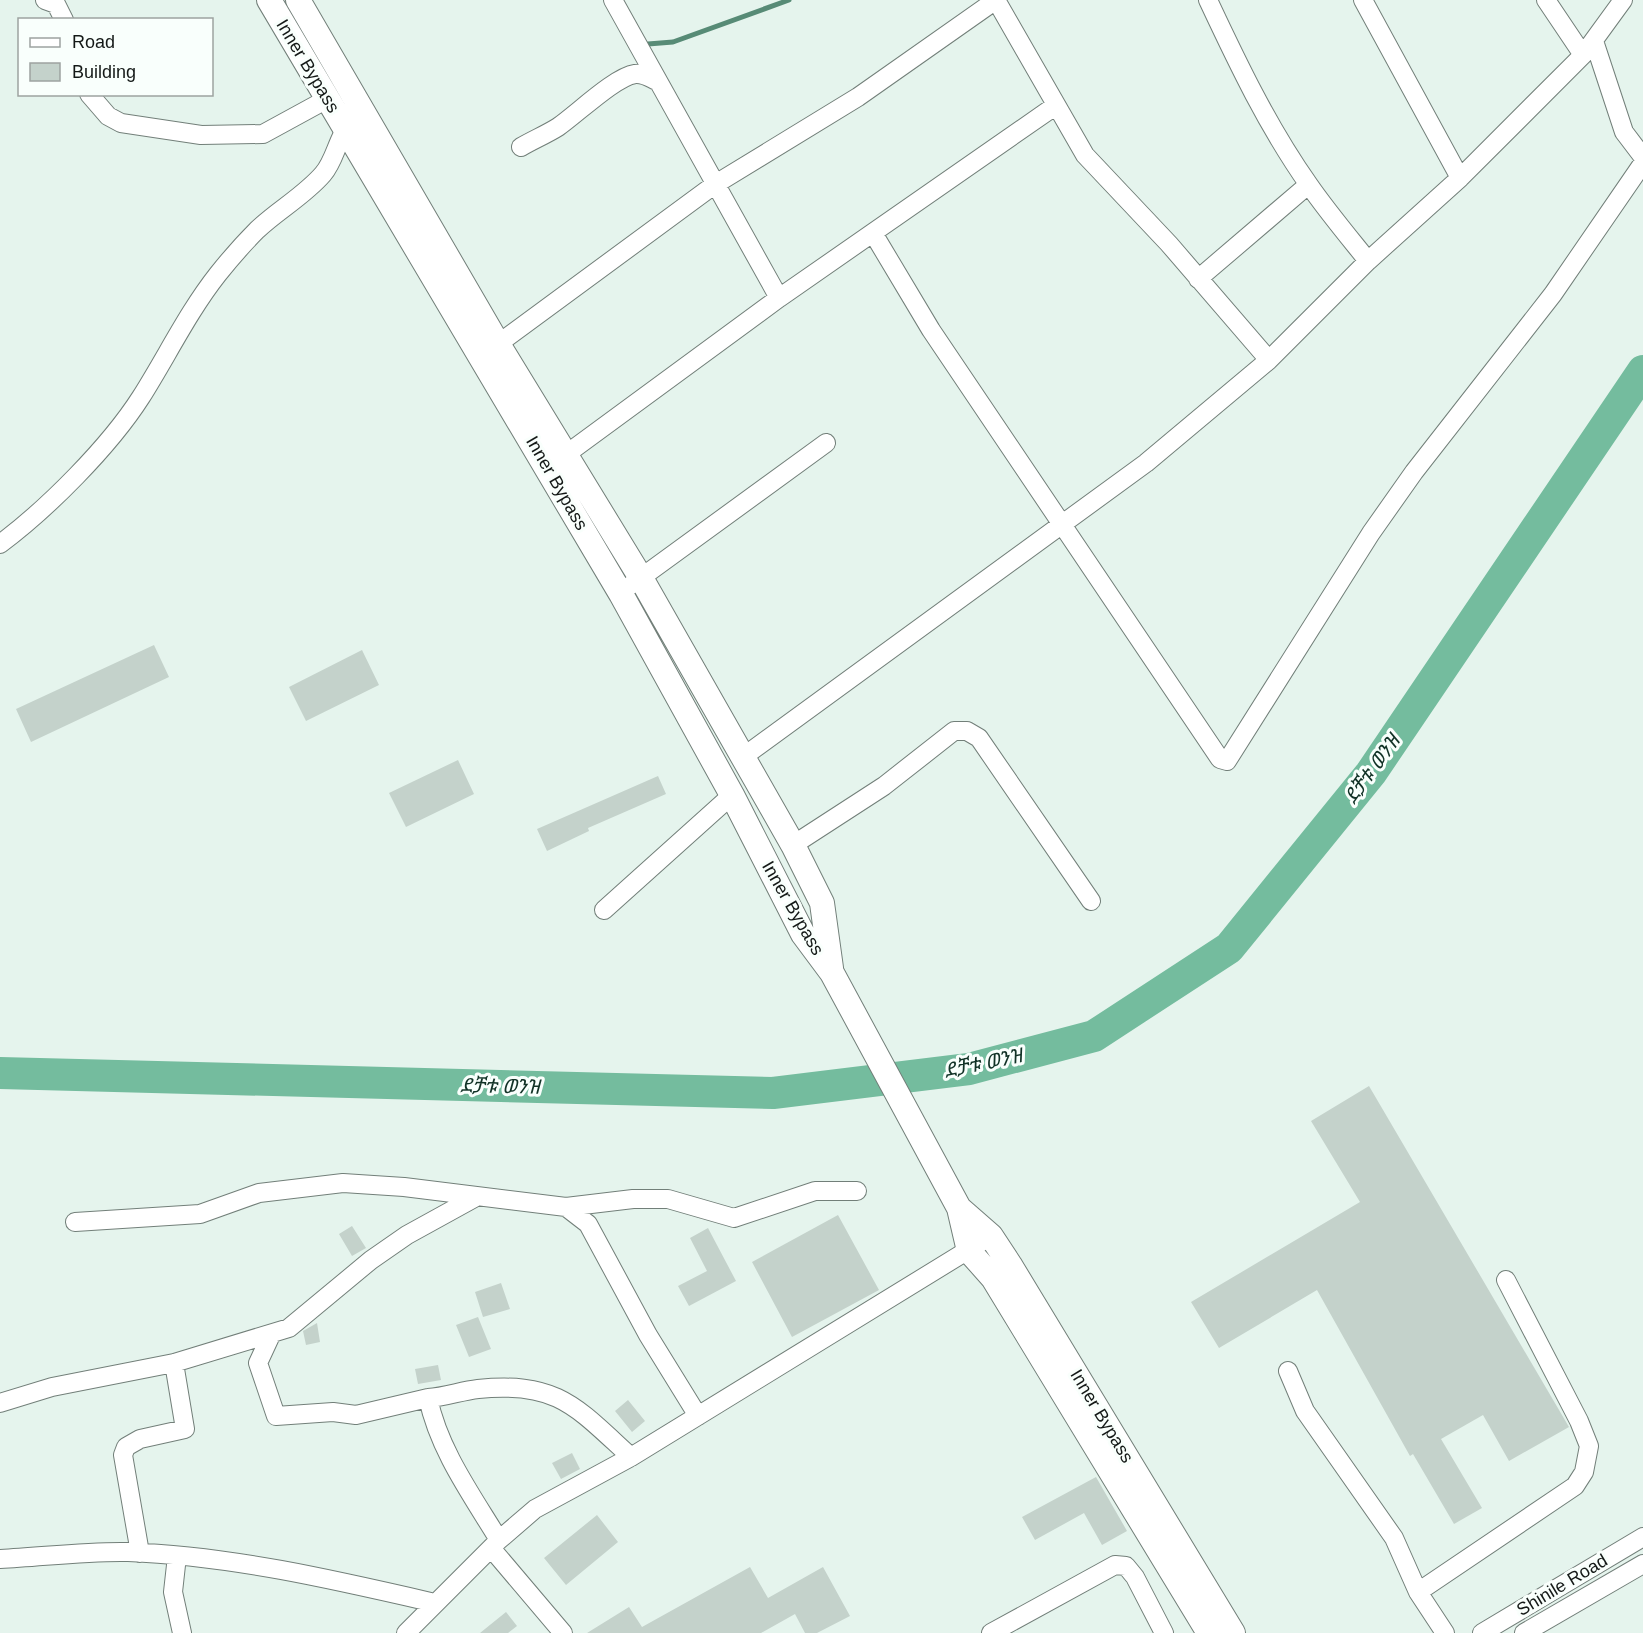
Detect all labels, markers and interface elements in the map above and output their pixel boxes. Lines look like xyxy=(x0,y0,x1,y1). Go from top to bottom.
street label: Inner Bypass xyxy=(272,16,344,116)
legend xyxy=(18,18,213,96)
text: Road xyxy=(72,32,115,52)
text: Building xyxy=(72,62,136,82)
street label: Inner Bypass xyxy=(522,433,592,533)
water label: ደቻቱ ወንዝ xyxy=(1340,728,1406,808)
street label: Inner Bypass xyxy=(758,858,828,958)
water label: ደቻቱ ወንዝ xyxy=(942,1043,1027,1082)
water label: ደቻቱ ወንዝ xyxy=(460,1074,542,1098)
street label: Inner Bypass xyxy=(1066,1366,1138,1466)
street label: Shinile Road xyxy=(1513,1550,1611,1620)

